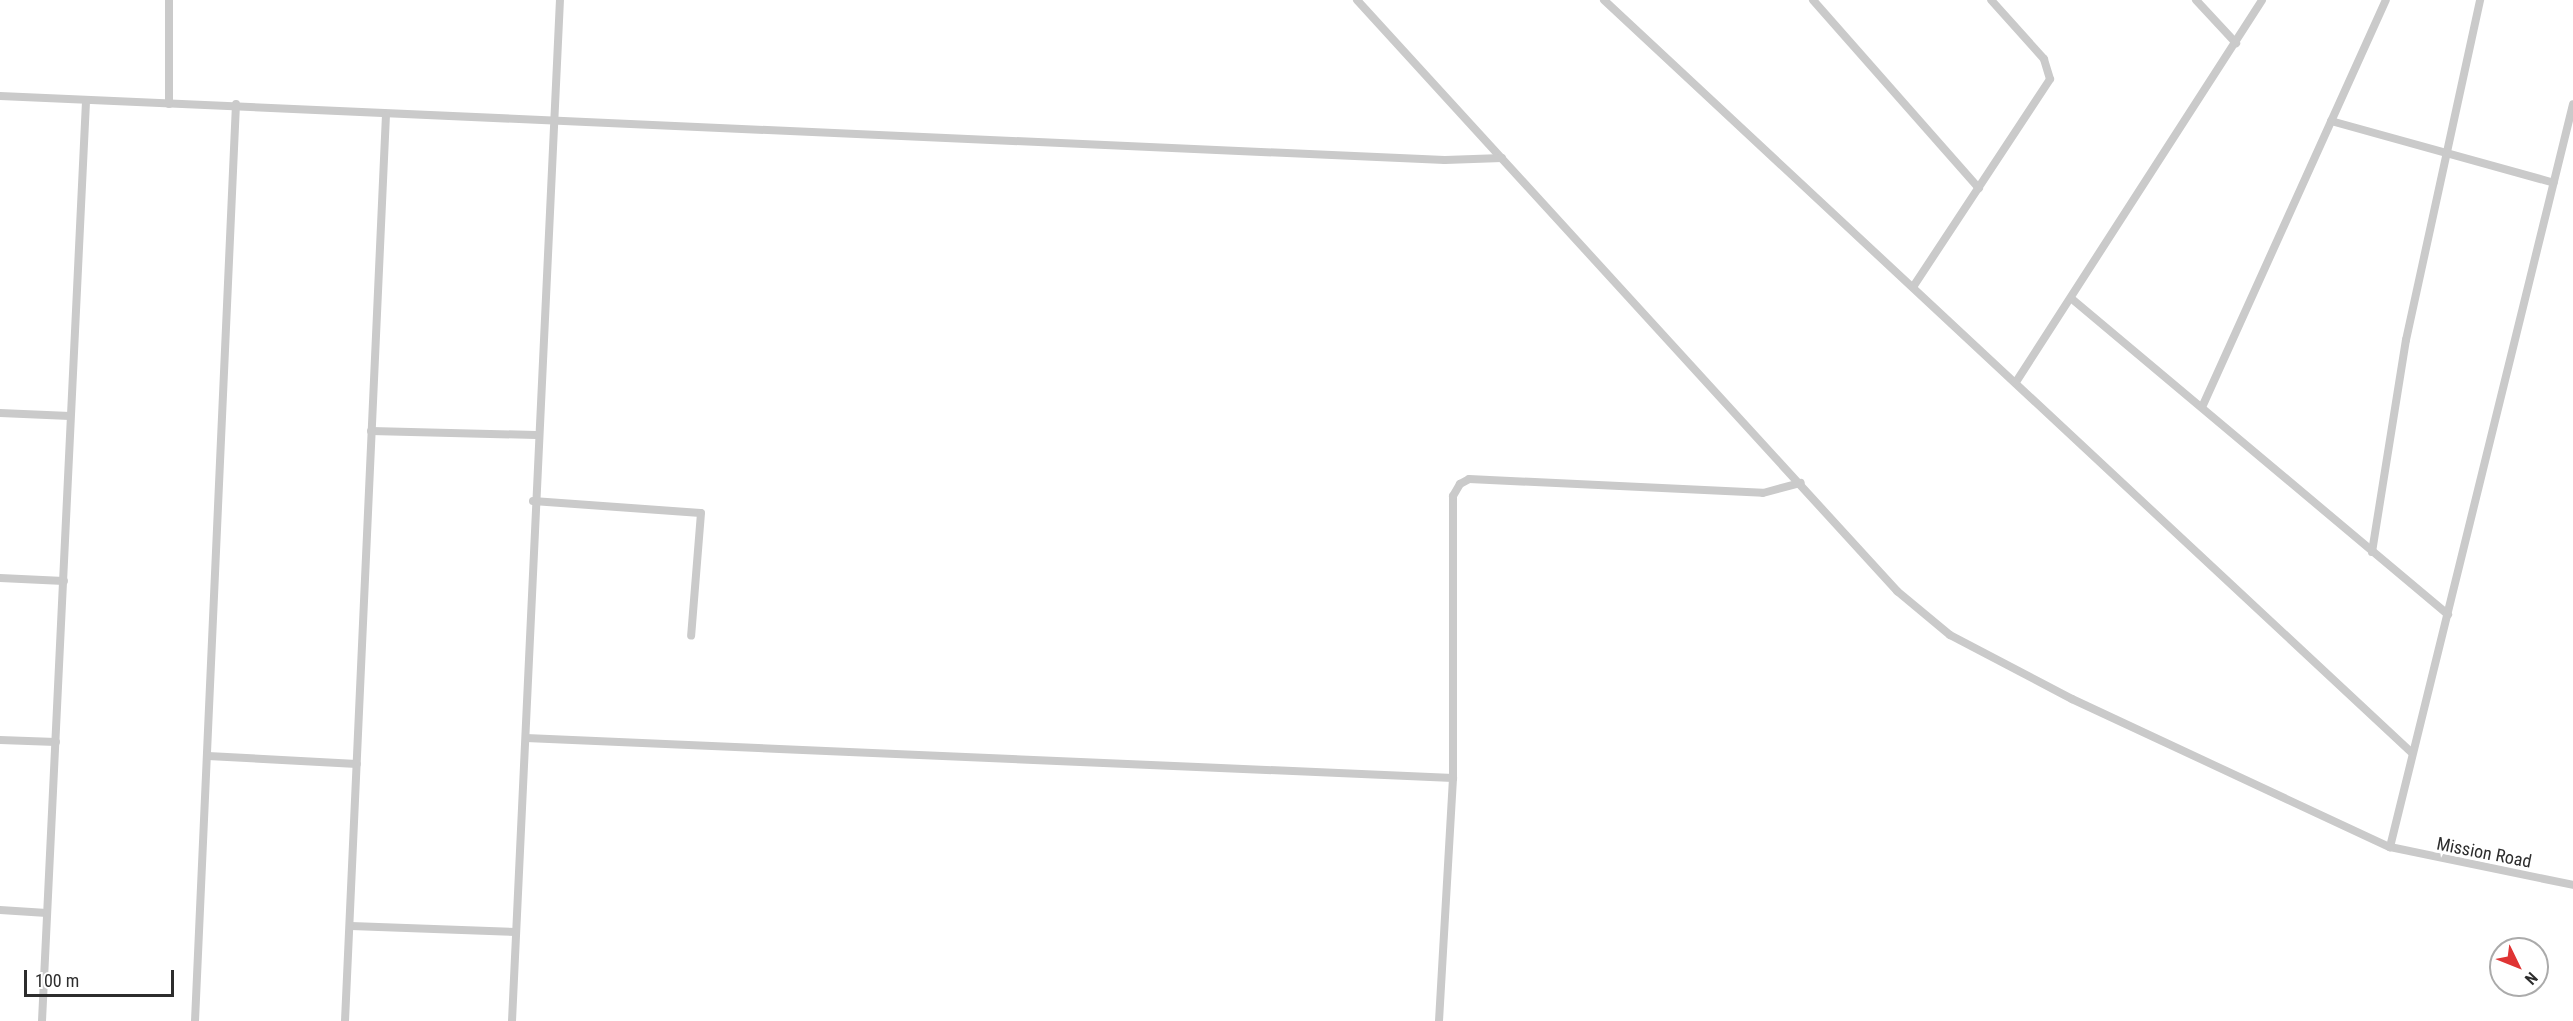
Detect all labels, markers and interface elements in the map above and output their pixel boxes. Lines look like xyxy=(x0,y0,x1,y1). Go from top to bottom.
street label: Mission Road xyxy=(2435,833,2533,873)
north arrow xyxy=(2489,937,2549,997)
scale bar xyxy=(27,958,177,996)
text: N xyxy=(2521,968,2541,988)
text: 100 m xyxy=(35,970,79,991)

